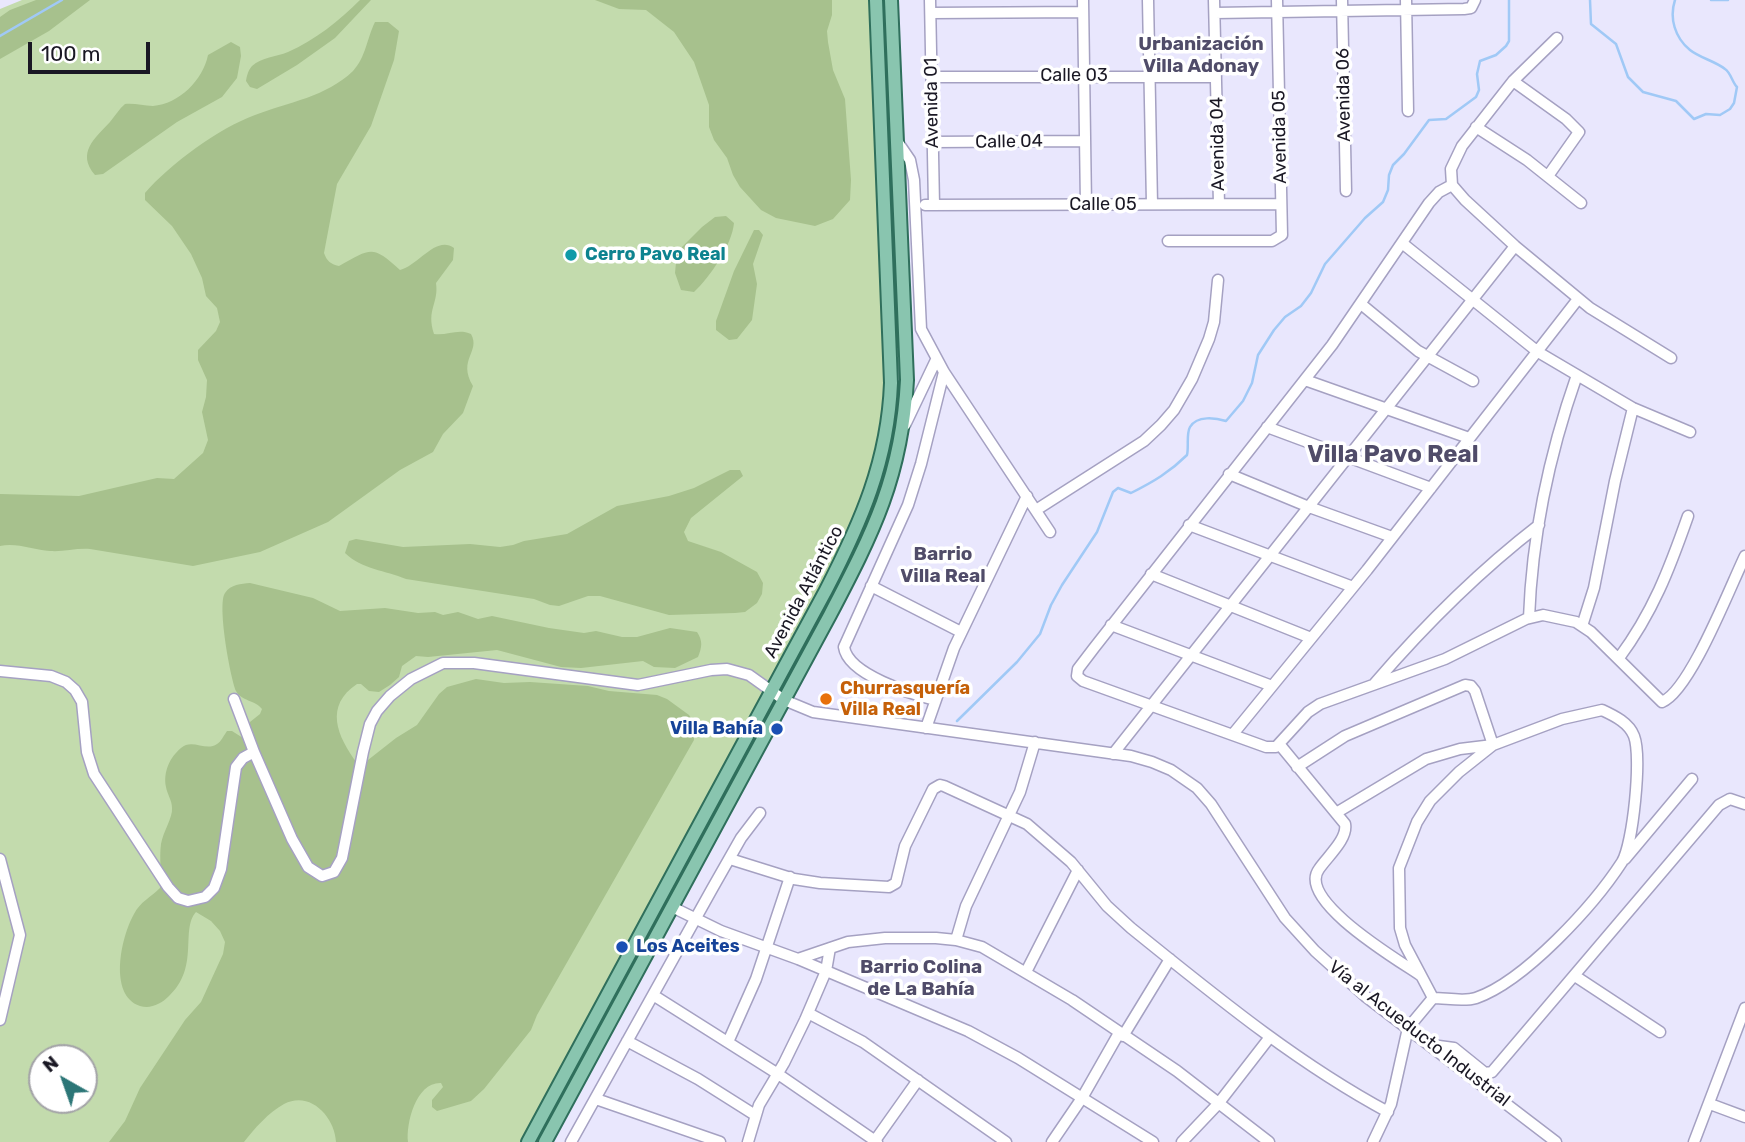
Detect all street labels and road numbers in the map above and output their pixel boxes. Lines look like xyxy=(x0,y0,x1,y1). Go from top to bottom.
street label: Avenida 06 xyxy=(1332,48,1356,142)
street label: Avenida 01 xyxy=(920,57,944,149)
street label: Calle 03 xyxy=(1040,65,1108,87)
street label: Avenida 05 xyxy=(1268,90,1292,184)
street label: Avenida 04 xyxy=(1206,97,1230,191)
street label: Calle 04 xyxy=(975,131,1043,153)
street label: Calle 05 xyxy=(1069,194,1137,216)
street label: Avenida Atlántico xyxy=(760,522,848,662)
street label: Vía al Acueducto Industrial xyxy=(1324,956,1514,1112)

